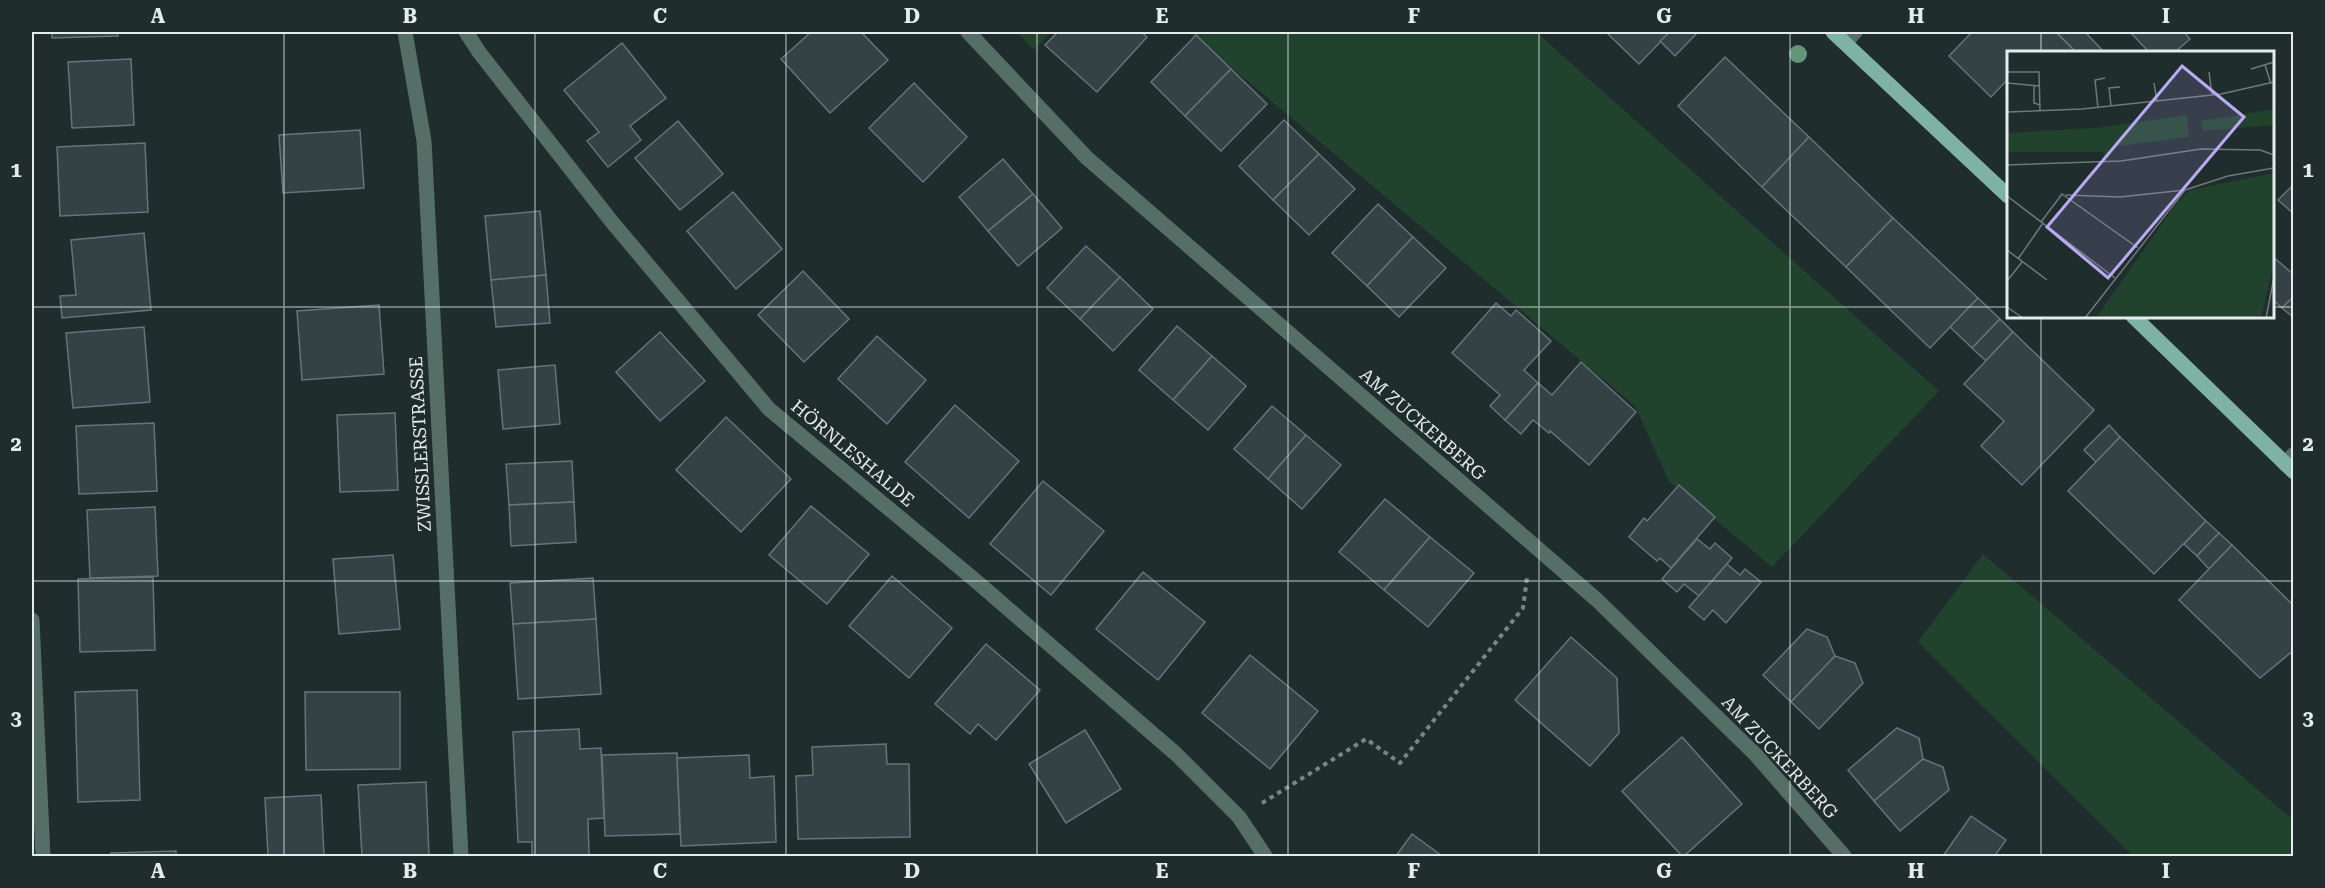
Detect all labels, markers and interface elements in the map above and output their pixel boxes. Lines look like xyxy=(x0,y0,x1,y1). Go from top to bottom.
text: A xyxy=(151,4,166,28)
text: B xyxy=(403,4,417,28)
text: C xyxy=(653,4,667,28)
text: D xyxy=(904,4,920,28)
text: E xyxy=(1156,4,1169,28)
text: F xyxy=(1408,4,1420,28)
text: G xyxy=(1656,4,1672,28)
text: H xyxy=(1908,4,1924,28)
text: I xyxy=(2162,4,2170,28)
inset map xyxy=(2007,51,2274,318)
text: 1 xyxy=(10,158,22,182)
text: 1 xyxy=(2302,158,2314,182)
street label: ZWISSLERSTRASSE xyxy=(405,356,435,532)
street label: AM ZUCKERBERG xyxy=(1356,364,1490,484)
street label: HÖRNLESHALDE xyxy=(787,395,919,511)
text: 2 xyxy=(10,432,22,456)
text: 2 xyxy=(2302,432,2314,456)
street label: AM ZUCKERBERG xyxy=(1718,691,1842,823)
text: 3 xyxy=(10,706,22,730)
text: 3 xyxy=(2302,706,2314,730)
text: A xyxy=(151,859,166,883)
text: B xyxy=(403,859,417,883)
text: C xyxy=(653,859,667,883)
text: D xyxy=(904,859,920,883)
text: E xyxy=(1156,859,1169,883)
text: F xyxy=(1408,859,1420,883)
text: G xyxy=(1656,859,1672,883)
text: H xyxy=(1908,859,1924,883)
text: I xyxy=(2162,859,2170,883)

